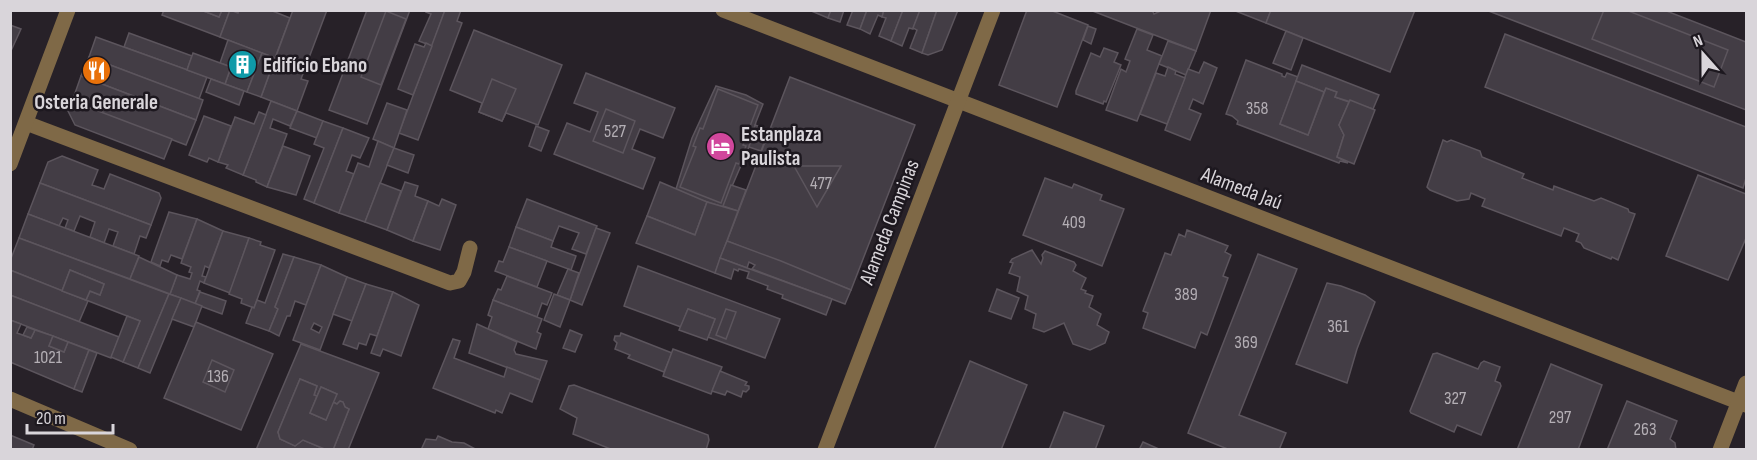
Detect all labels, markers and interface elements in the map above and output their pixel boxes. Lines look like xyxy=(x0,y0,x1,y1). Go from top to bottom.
north arrow xyxy=(1673,24,1733,84)
text: N xyxy=(1691,31,1706,52)
building icon: Edifício Ebano xyxy=(226,49,258,81)
place label: Edifício Ebano xyxy=(263,53,367,78)
restaurant icon: Osteria Generale xyxy=(80,55,112,87)
place label: Osteria Generale xyxy=(34,90,158,115)
house number: 358 xyxy=(1246,98,1268,119)
house number: 527 xyxy=(604,121,627,142)
place label: Estanplaza Paulista xyxy=(741,122,822,171)
hotel icon: Estanplaza Paulista xyxy=(704,130,736,162)
street label: Alameda Campinas xyxy=(854,156,925,289)
street label: Alameda Jaú xyxy=(1197,161,1286,215)
house number: 477 xyxy=(810,173,833,194)
house number: 409 xyxy=(1062,212,1086,233)
house number: 389 xyxy=(1174,284,1198,305)
house number: 361 xyxy=(1327,316,1350,337)
house number: 369 xyxy=(1234,332,1258,353)
house number: 1021 xyxy=(34,347,63,368)
house number: 136 xyxy=(207,366,229,387)
house number: 327 xyxy=(1444,388,1467,409)
scale bar xyxy=(27,397,112,435)
house number: 297 xyxy=(1549,407,1572,428)
text: 20 m xyxy=(36,408,66,429)
house number: 263 xyxy=(1634,419,1656,440)

